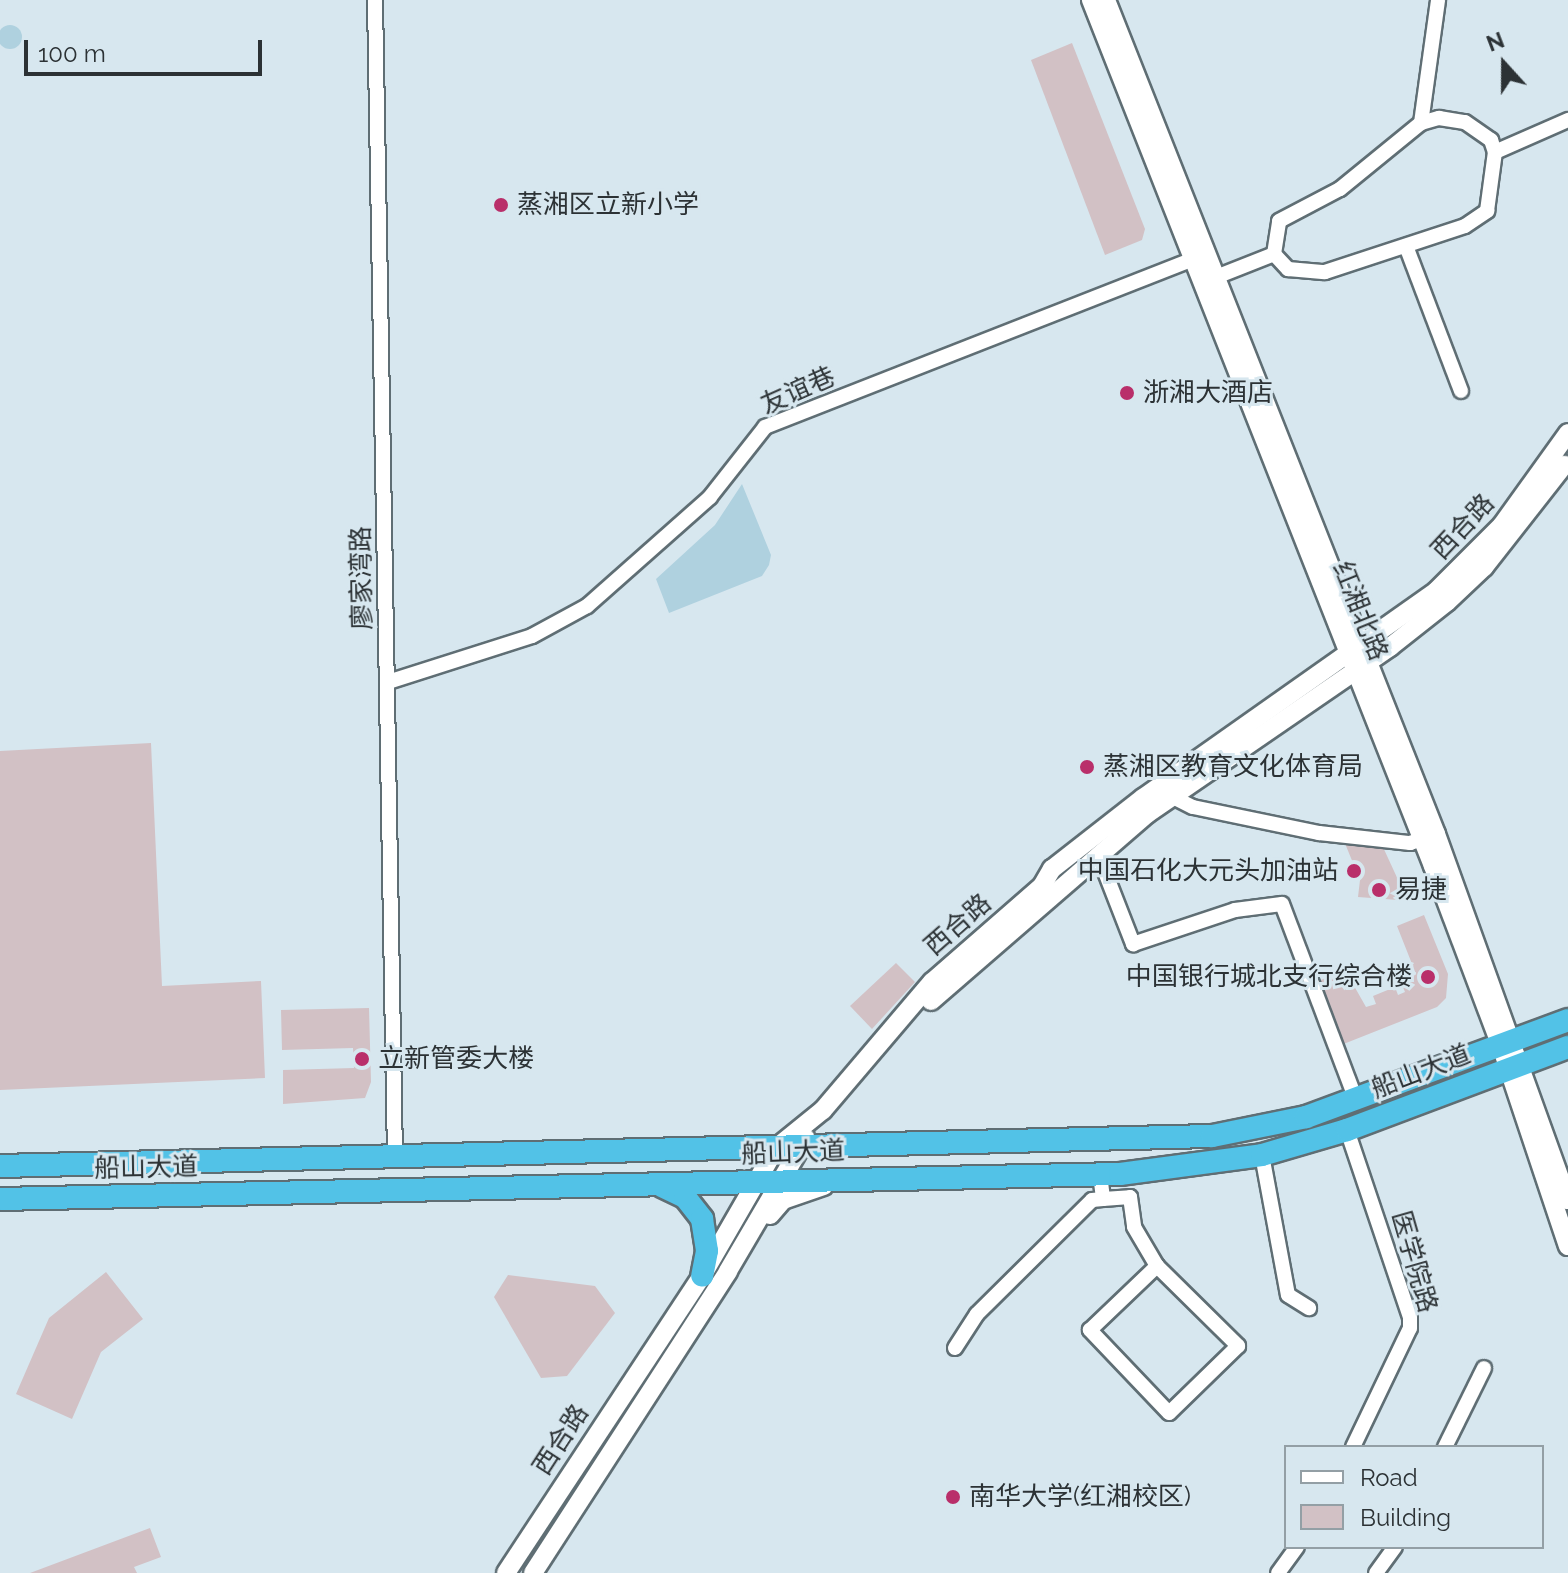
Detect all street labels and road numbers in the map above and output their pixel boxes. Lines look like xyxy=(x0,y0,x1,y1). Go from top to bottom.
street label: 友谊巷 xyxy=(756,361,840,421)
street label: 西合路 xyxy=(1425,488,1501,566)
street label: 廖家湾路 xyxy=(345,526,379,630)
street label: 红湘北路 xyxy=(1326,557,1394,665)
street label: 西合路 xyxy=(918,888,998,962)
street label: 船山大道 xyxy=(1367,1039,1475,1105)
street label: 船山大道 xyxy=(740,1136,846,1170)
street label: 船山大道 xyxy=(94,1151,198,1185)
street label: 医学院路 xyxy=(1385,1208,1443,1316)
street label: 西合路 xyxy=(527,1399,595,1481)

